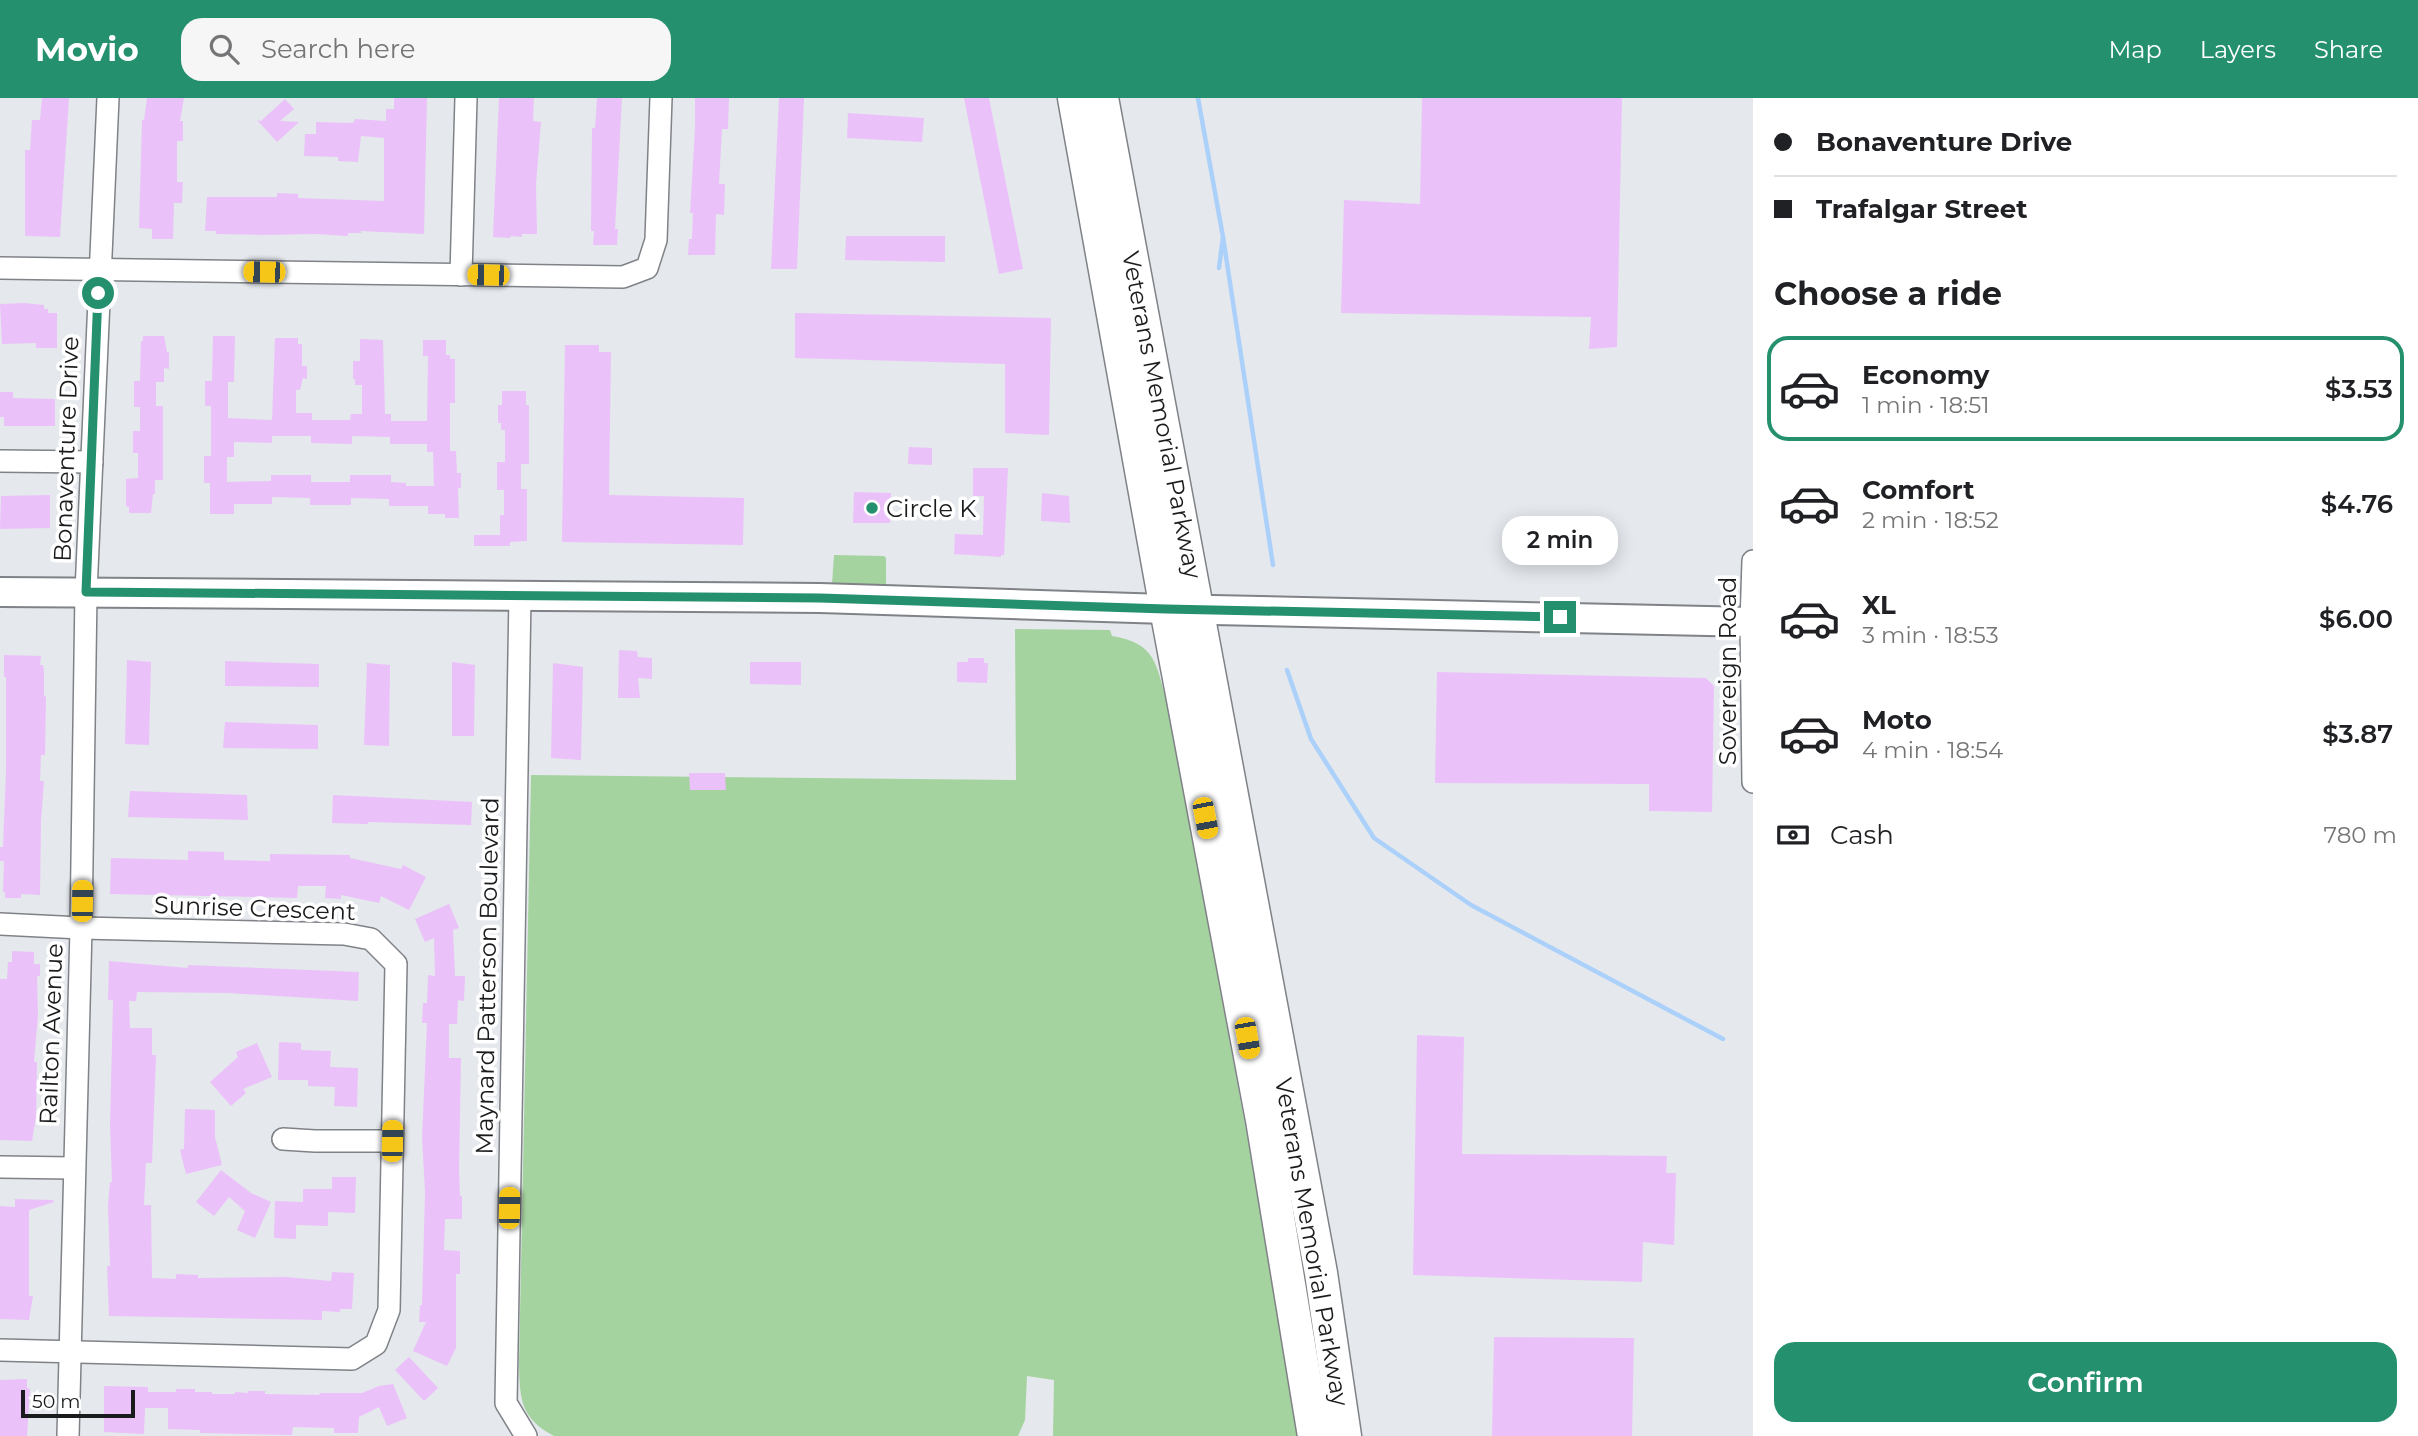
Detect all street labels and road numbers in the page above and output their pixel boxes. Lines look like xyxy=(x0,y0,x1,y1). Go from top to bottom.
street label: Veterans Memorial Parkway xyxy=(1116,249,1208,581)
street label: Bonaventure Drive xyxy=(48,336,84,562)
street label: Sovereign Road xyxy=(1713,577,1742,765)
street label: Maynard Patterson Boulevard xyxy=(469,797,505,1155)
street label: Sunrise Crescent xyxy=(154,890,357,926)
street label: Railton Avenue xyxy=(33,943,69,1125)
street label: Veterans Memorial Parkway xyxy=(1269,1076,1355,1408)

